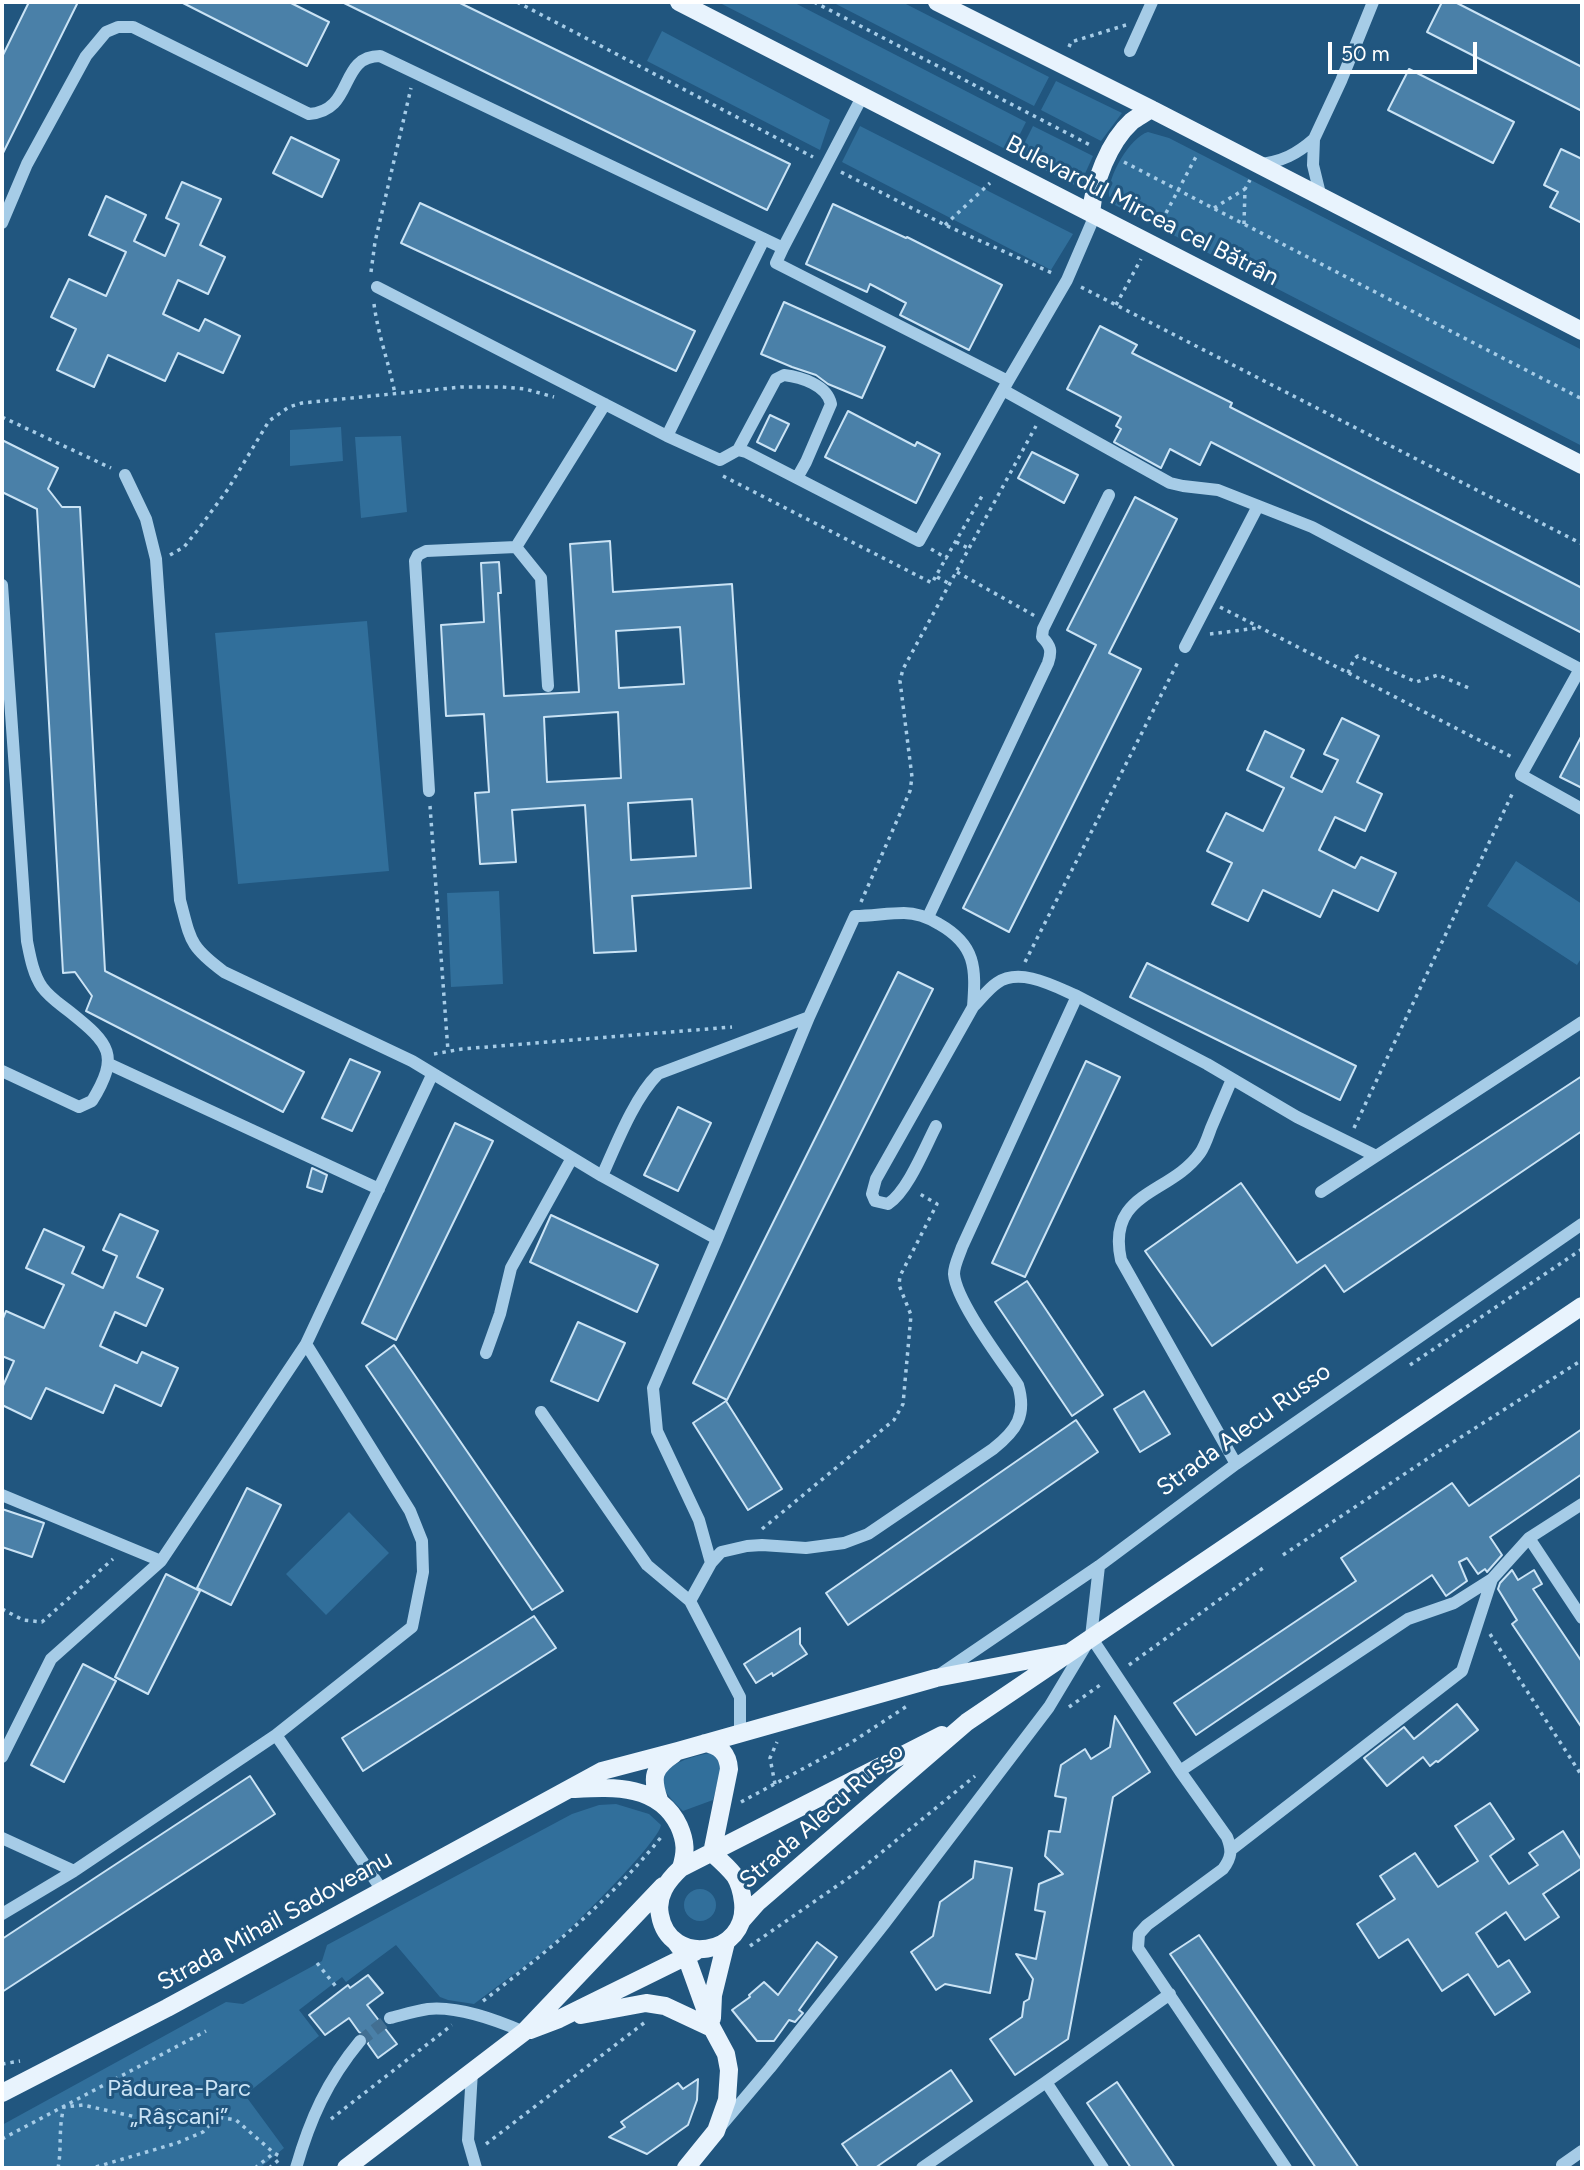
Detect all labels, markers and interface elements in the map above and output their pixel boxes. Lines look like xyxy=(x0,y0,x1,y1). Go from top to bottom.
scale bar xyxy=(1332,28,1481,72)
text: 50 m xyxy=(1341,41,1390,66)
street label: Bulevardul Mircea cel Bătrân xyxy=(1001,129,1283,293)
street label: Strada Alecu Russo xyxy=(1151,1357,1337,1503)
street label: Strada Alecu Russo xyxy=(734,1737,910,1895)
street label: Strada Mihail Sadoveanu xyxy=(153,1844,397,1998)
park label: Pădurea-Parc „Râșcani” xyxy=(107,2075,251,2131)

